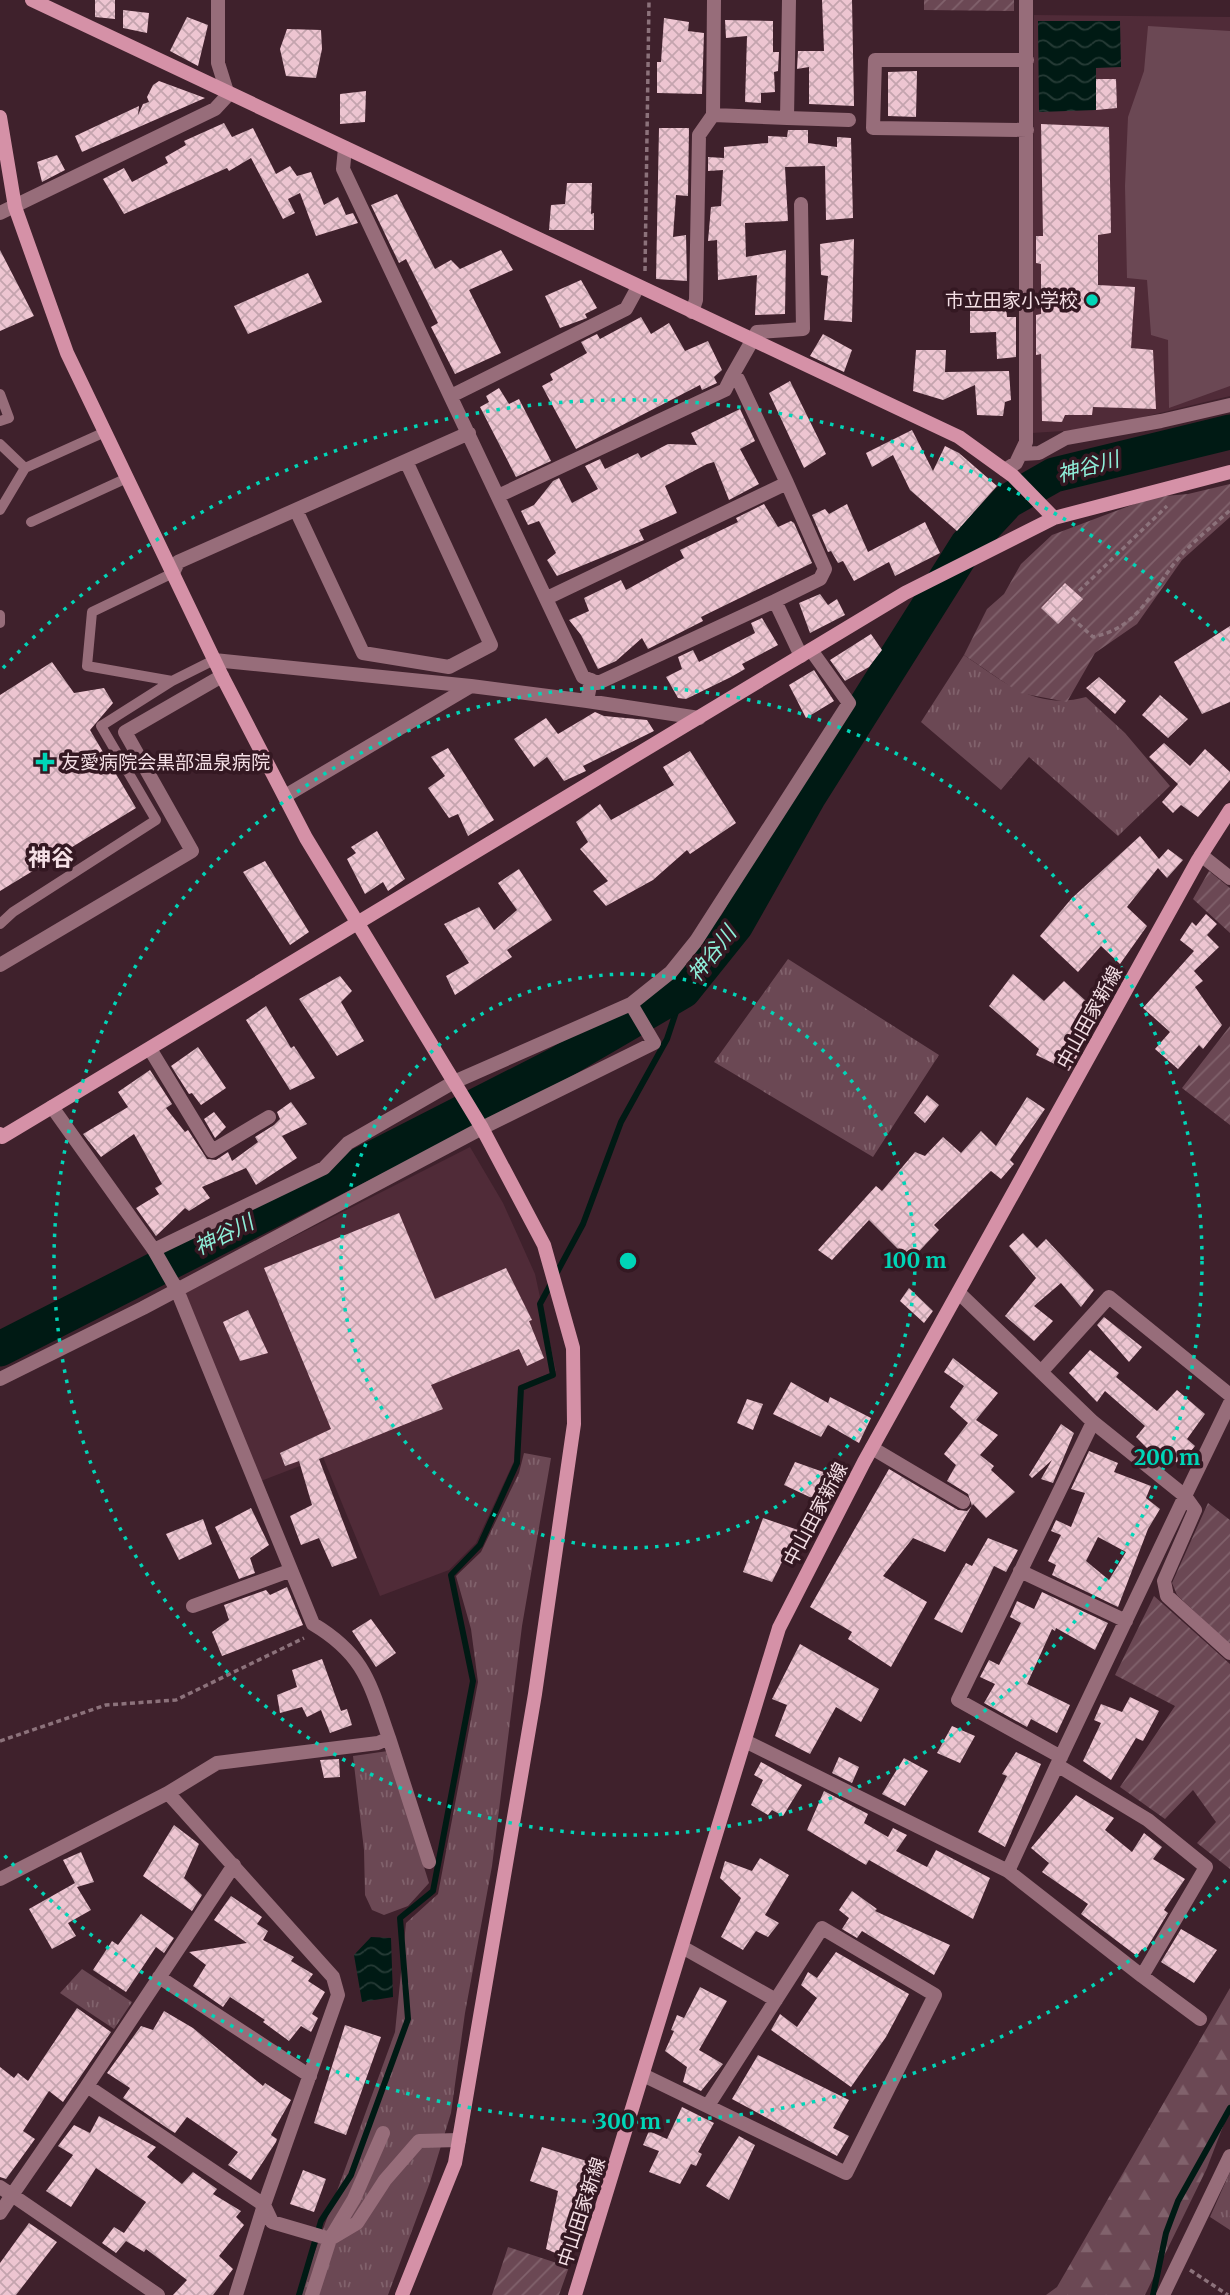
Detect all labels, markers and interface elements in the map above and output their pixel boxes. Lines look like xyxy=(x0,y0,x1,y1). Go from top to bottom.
place label: 市立田家小学校 xyxy=(945,288,1078,312)
marker: 市立田家小学校 xyxy=(1084,292,1100,308)
water label: 神谷川 xyxy=(1054,445,1124,488)
place label: 友愛病院会黒部温泉病院 xyxy=(61,750,270,774)
marker: 友愛病院会黒部温泉病院 xyxy=(35,752,55,772)
district label: 神谷 xyxy=(28,843,74,872)
water label: 神谷川 xyxy=(682,919,743,987)
street label: 中山田家新線 xyxy=(1051,961,1127,1073)
water label: 神谷川 xyxy=(190,1207,260,1261)
text: 100 m xyxy=(884,1247,946,1274)
centre of rings xyxy=(616,1249,640,1273)
text: 200 m xyxy=(1134,1444,1200,1471)
street label: 中山田家新線 xyxy=(778,1458,852,1570)
text: 300 m xyxy=(595,2108,661,2135)
street label: 中山田家新線 xyxy=(552,2154,610,2270)

